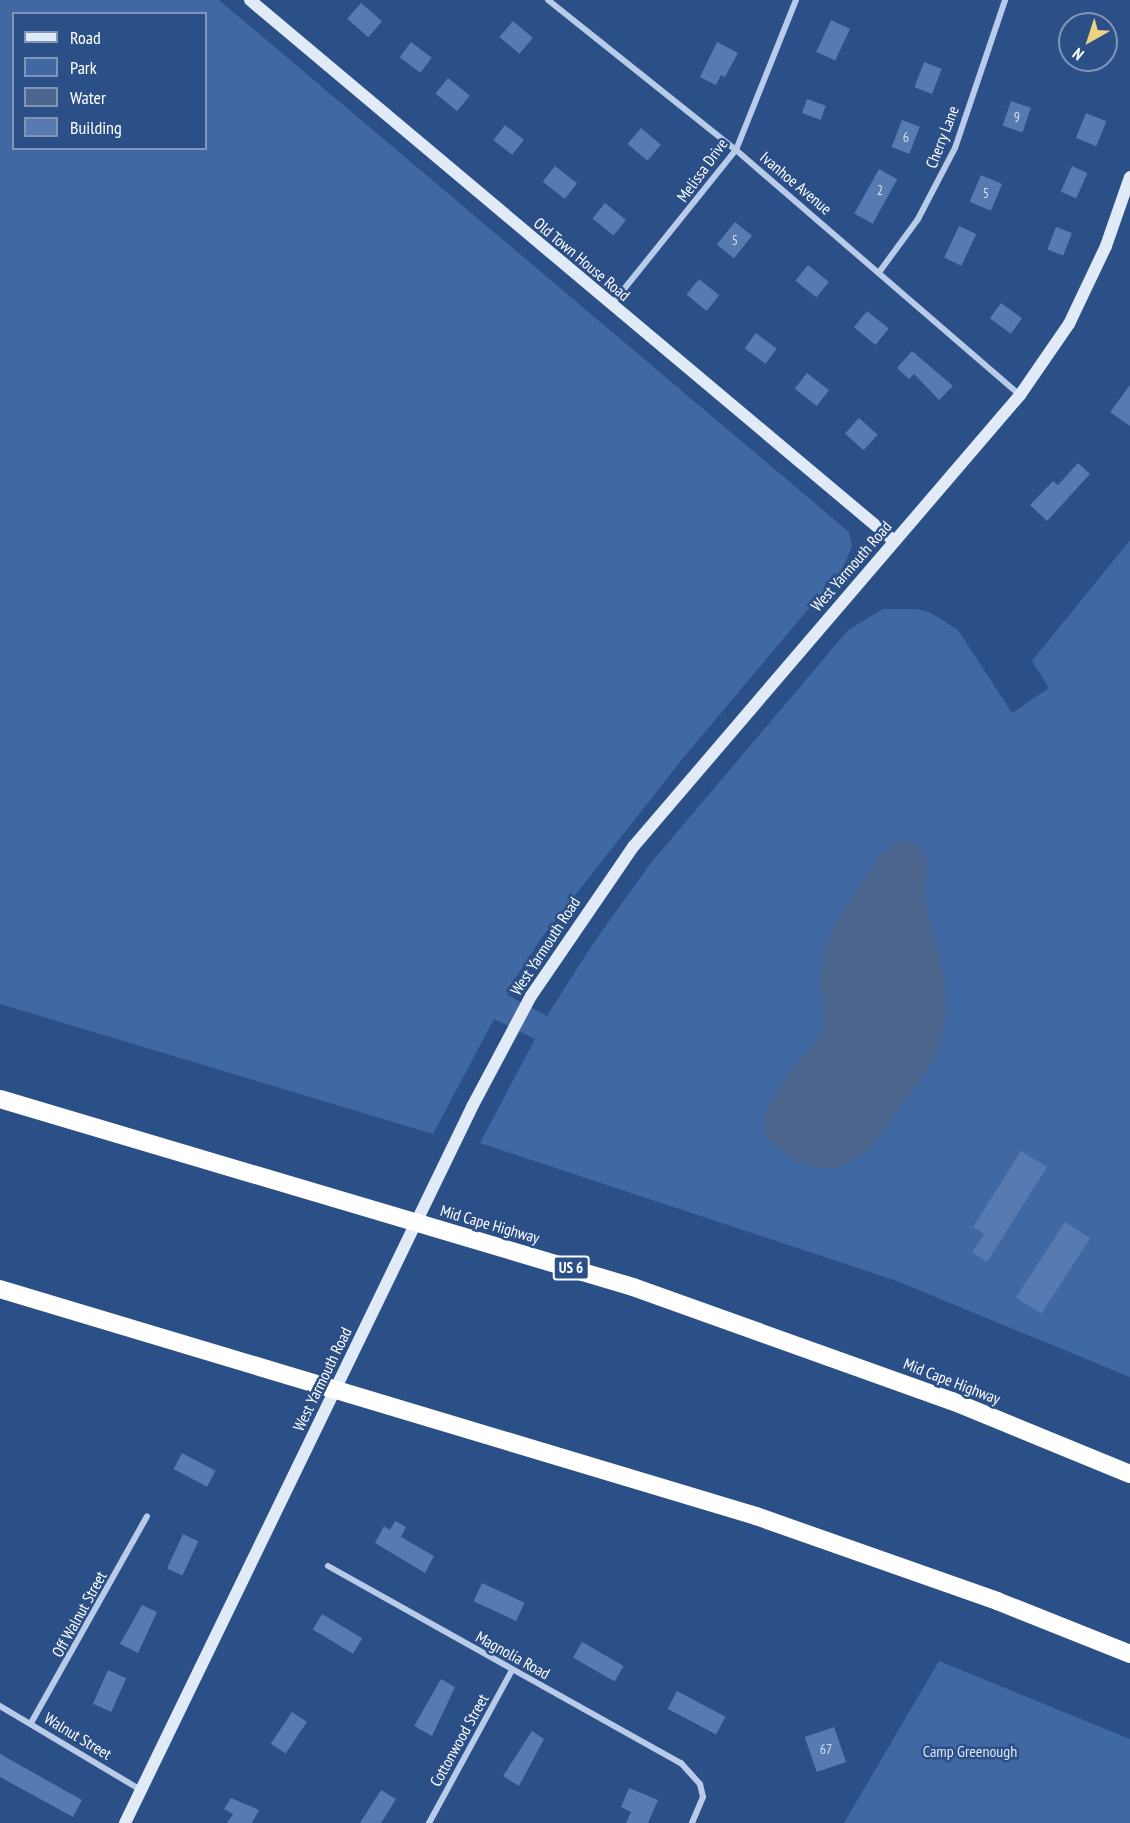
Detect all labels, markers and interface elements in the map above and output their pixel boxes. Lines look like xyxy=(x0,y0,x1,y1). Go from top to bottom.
legend xyxy=(12,12,207,150)
north arrow xyxy=(1058,12,1118,72)
text: Road xyxy=(70,26,101,49)
text: N xyxy=(1068,44,1088,65)
text: Park xyxy=(70,56,97,79)
text: Water xyxy=(70,86,106,109)
street label: Cherry Lane xyxy=(921,103,963,171)
house number: 9 xyxy=(1014,109,1020,125)
text: Building xyxy=(70,116,122,139)
house number: 6 xyxy=(903,129,909,145)
street label: Melissa Drive xyxy=(673,135,731,205)
street label: Ivanhoe Avenue xyxy=(756,147,836,219)
house number: 2 xyxy=(877,182,883,198)
house number: 5 xyxy=(983,185,989,201)
street label: Old Town House Road xyxy=(530,213,634,305)
house number: 5 xyxy=(732,232,738,248)
street label: West Yarmouth Road xyxy=(807,517,895,615)
street label: West Yarmouth Road xyxy=(506,893,584,999)
street label: Mid Cape Highway xyxy=(438,1201,542,1247)
road number: US 6 xyxy=(552,1256,590,1280)
street label: West Yarmouth Road xyxy=(288,1324,356,1434)
street label: Mid Cape Highway xyxy=(901,1354,1003,1408)
street label: Off Walnut Street xyxy=(47,1568,111,1660)
street label: Magnolia Road xyxy=(473,1627,553,1683)
street label: Cottonwood Street xyxy=(426,1690,492,1790)
street label: Walnut Street xyxy=(41,1708,115,1764)
house number: 67 xyxy=(820,1741,832,1757)
park label: Camp Greenough xyxy=(923,1741,1017,1761)

